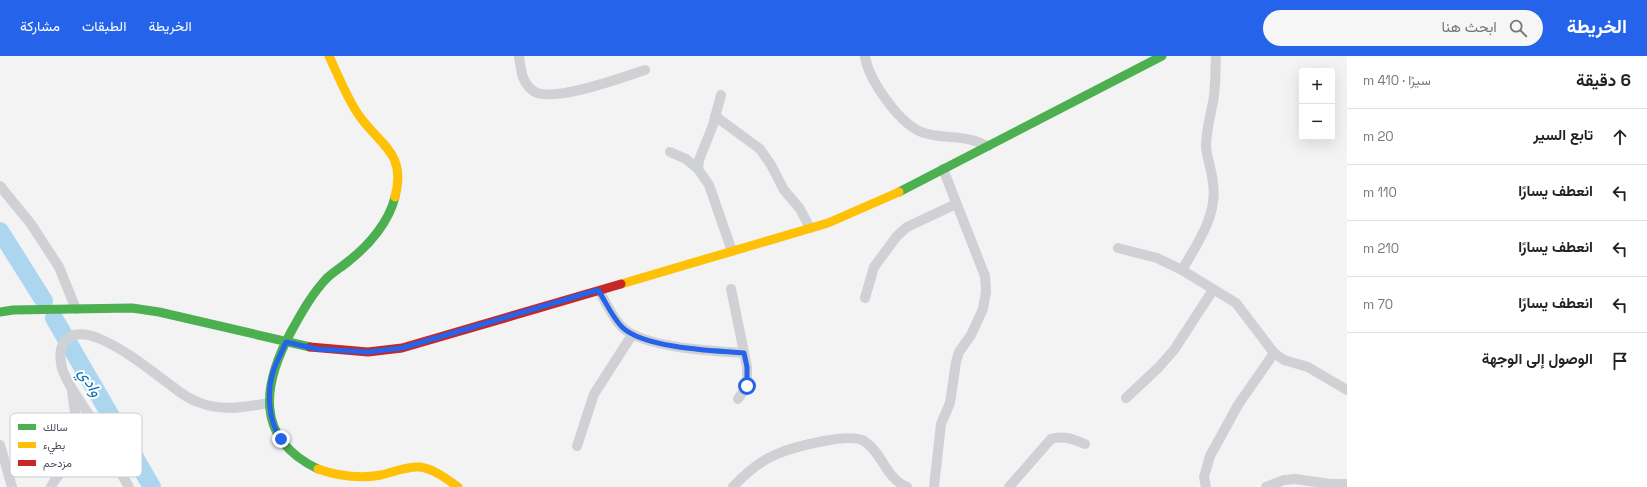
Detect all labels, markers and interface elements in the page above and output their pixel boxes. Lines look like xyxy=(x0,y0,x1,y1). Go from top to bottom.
search box xyxy=(1263,10,1543,46)
text: الخريطة xyxy=(1567,14,1627,39)
text: مشاركة xyxy=(20,17,60,35)
text: الطبقات xyxy=(82,17,126,35)
text: الخريطة xyxy=(148,17,192,35)
text: ابحث هنا xyxy=(1442,17,1497,36)
icon: search xyxy=(1507,17,1529,39)
map controls xyxy=(1299,68,1335,140)
button: + xyxy=(1299,68,1335,104)
text: 6 دقيقة xyxy=(1576,69,1631,91)
text: سيرًا · 410 m xyxy=(1363,72,1431,89)
button: − xyxy=(1299,104,1335,140)
text: تابع السير xyxy=(1533,125,1593,144)
icon: ahead xyxy=(1609,126,1631,148)
text: 20 m xyxy=(1363,128,1394,145)
text: انعطف يسارًا xyxy=(1518,181,1593,200)
icon: left xyxy=(1609,182,1631,204)
text: 110 m xyxy=(1363,184,1397,201)
text: انعطف يسارًا xyxy=(1518,237,1593,256)
icon: left xyxy=(1609,238,1631,260)
text: 210 m xyxy=(1363,240,1399,257)
text: انعطف يسارًا xyxy=(1518,293,1593,312)
icon: left xyxy=(1609,294,1631,316)
text: 70 m xyxy=(1363,296,1393,313)
text: الوصول إلى الوجهة xyxy=(1482,349,1593,368)
icon: arrive xyxy=(1609,350,1631,372)
water label: وادي xyxy=(71,364,107,402)
route start xyxy=(738,377,756,395)
legend xyxy=(10,413,142,477)
text: سالك xyxy=(43,420,68,434)
route end xyxy=(272,430,290,448)
text: بطيء xyxy=(43,438,65,455)
text: مزدحم xyxy=(43,456,72,471)

